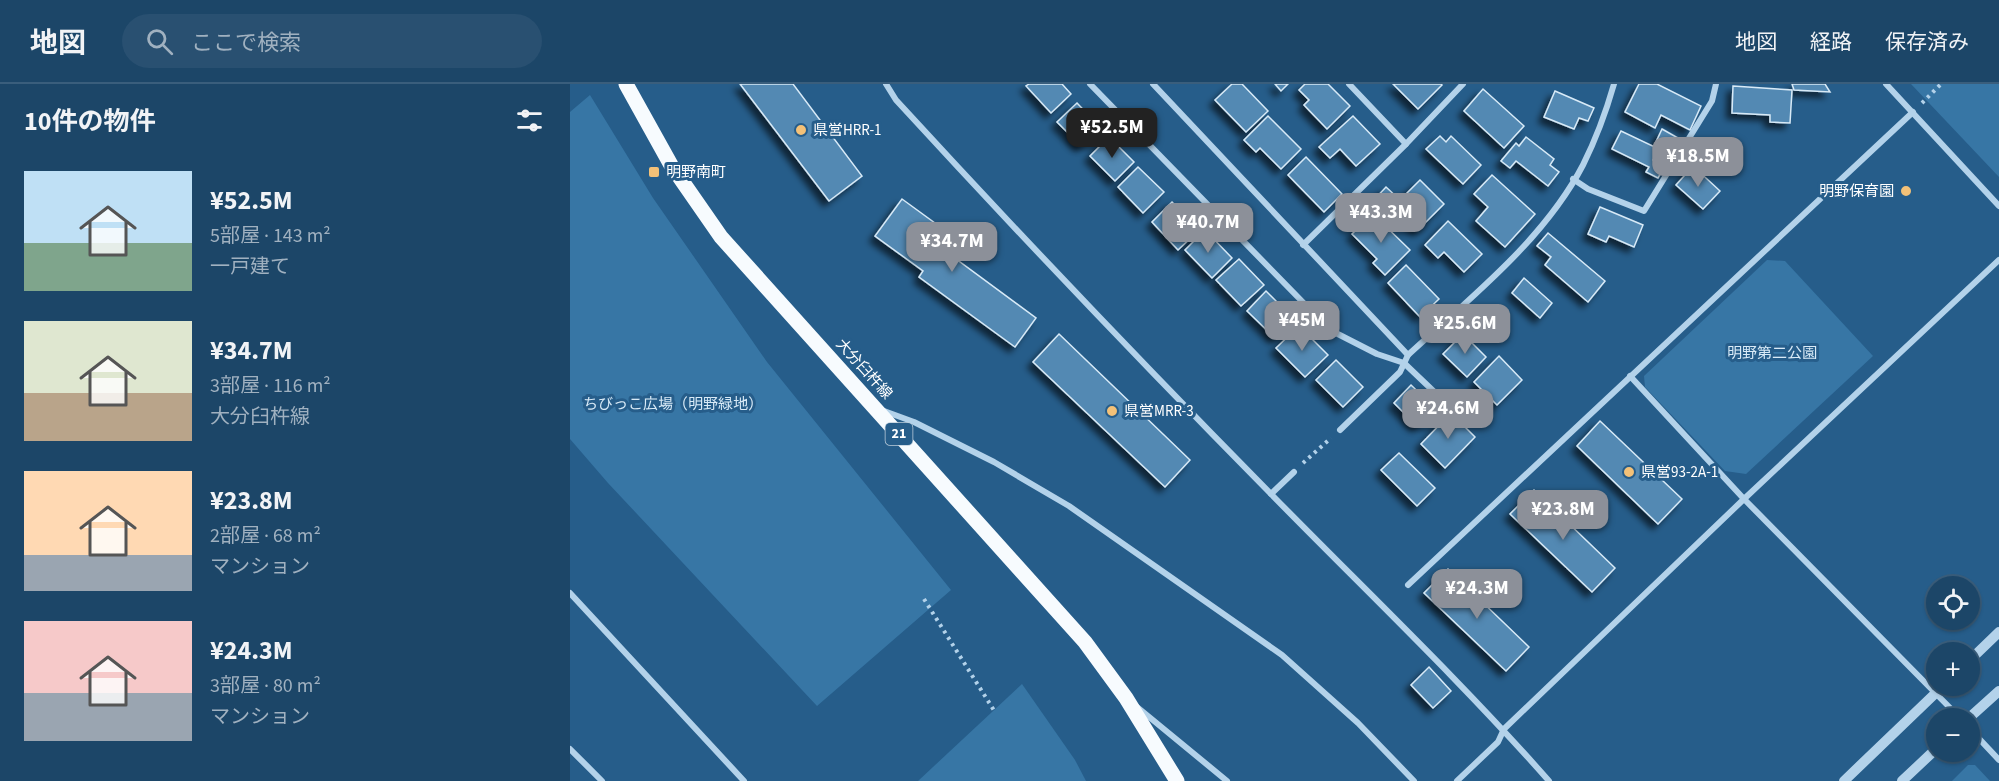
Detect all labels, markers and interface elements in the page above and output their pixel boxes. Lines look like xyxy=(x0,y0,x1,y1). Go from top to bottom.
search box xyxy=(122,14,542,68)
text: 地図 xyxy=(30,23,86,63)
icon: search xyxy=(143,25,176,58)
text: ここで検索 xyxy=(191,27,301,59)
text: 地図 xyxy=(1735,27,1777,57)
text: 経路 xyxy=(1810,27,1852,57)
text: 保存済み xyxy=(1885,27,1969,57)
text: 10件の物件 xyxy=(24,103,155,140)
icon: filters xyxy=(513,104,546,137)
pin: ¥52.5M xyxy=(1063,108,1161,159)
text: ¥52.5M xyxy=(1080,113,1144,141)
place label: 県営HRR-1 xyxy=(813,120,882,141)
marker: 県営HRR-1 xyxy=(794,123,808,137)
pin: ¥18.5M xyxy=(1649,137,1747,188)
text: ¥18.5M xyxy=(1666,142,1730,170)
place label: 明野南町 xyxy=(666,162,726,183)
marker: 明野南町 xyxy=(647,165,661,179)
place label: 明野保育園 xyxy=(1819,181,1894,202)
text: ¥52.5M xyxy=(210,182,293,219)
marker: 明野保育園 xyxy=(1899,184,1913,198)
pin: ¥43.3M xyxy=(1332,193,1430,244)
icon: home xyxy=(72,195,144,267)
text: ¥43.3M xyxy=(1349,198,1413,226)
pin: ¥40.7M xyxy=(1159,203,1257,254)
text: ¥40.7M xyxy=(1176,208,1240,236)
text: 5部屋 · 143 m² xyxy=(210,222,331,250)
pin: ¥34.7M xyxy=(903,222,1001,273)
text: ¥34.7M xyxy=(920,227,984,255)
text: 一戸建て xyxy=(210,253,290,281)
pin: ¥45M xyxy=(1266,301,1338,352)
pin: ¥25.6M xyxy=(1416,304,1514,355)
text: ¥45M xyxy=(1279,306,1325,334)
text: ¥25.6M xyxy=(1433,309,1497,337)
text: ¥34.7M xyxy=(210,332,293,369)
street label: 大分臼杵線 xyxy=(831,334,897,404)
park label: 明野第二公園 xyxy=(1727,343,1817,364)
icon: home xyxy=(72,345,144,417)
text: 3部屋 · 116 m² xyxy=(210,372,331,400)
pin: ¥24.6M xyxy=(1399,389,1497,440)
park label: ちびっこ広場（明野緑地） xyxy=(583,394,763,415)
text: ¥24.6M xyxy=(1416,394,1480,422)
place label: 県営MRR-3 xyxy=(1124,401,1194,422)
text: 大分臼杵線 xyxy=(210,403,310,431)
marker: 県営MRR-3 xyxy=(1105,404,1119,418)
road number: 21 xyxy=(886,423,912,445)
place label: 県営93-2A-1 xyxy=(1641,462,1718,483)
marker: 県営93-2A-1 xyxy=(1622,465,1636,479)
text: ¥23.8M xyxy=(210,482,293,519)
pin: ¥23.8M xyxy=(1514,490,1612,541)
icon: home xyxy=(72,495,144,567)
text: ¥23.8M xyxy=(1531,495,1595,523)
text: 2部屋 · 68 m² xyxy=(210,522,321,550)
text: マンション xyxy=(210,553,310,581)
pin: ¥24.3M xyxy=(1428,569,1526,620)
text: ¥24.3M xyxy=(1445,574,1509,602)
map controls xyxy=(1926,576,1980,762)
button: locate xyxy=(1926,576,1980,630)
text: ¥24.3M xyxy=(210,632,293,669)
button: + xyxy=(1926,642,1980,696)
icon: home xyxy=(72,645,144,717)
text: 3部屋 · 80 m² xyxy=(210,672,321,700)
text: マンション xyxy=(210,703,310,731)
button: − xyxy=(1926,708,1980,762)

